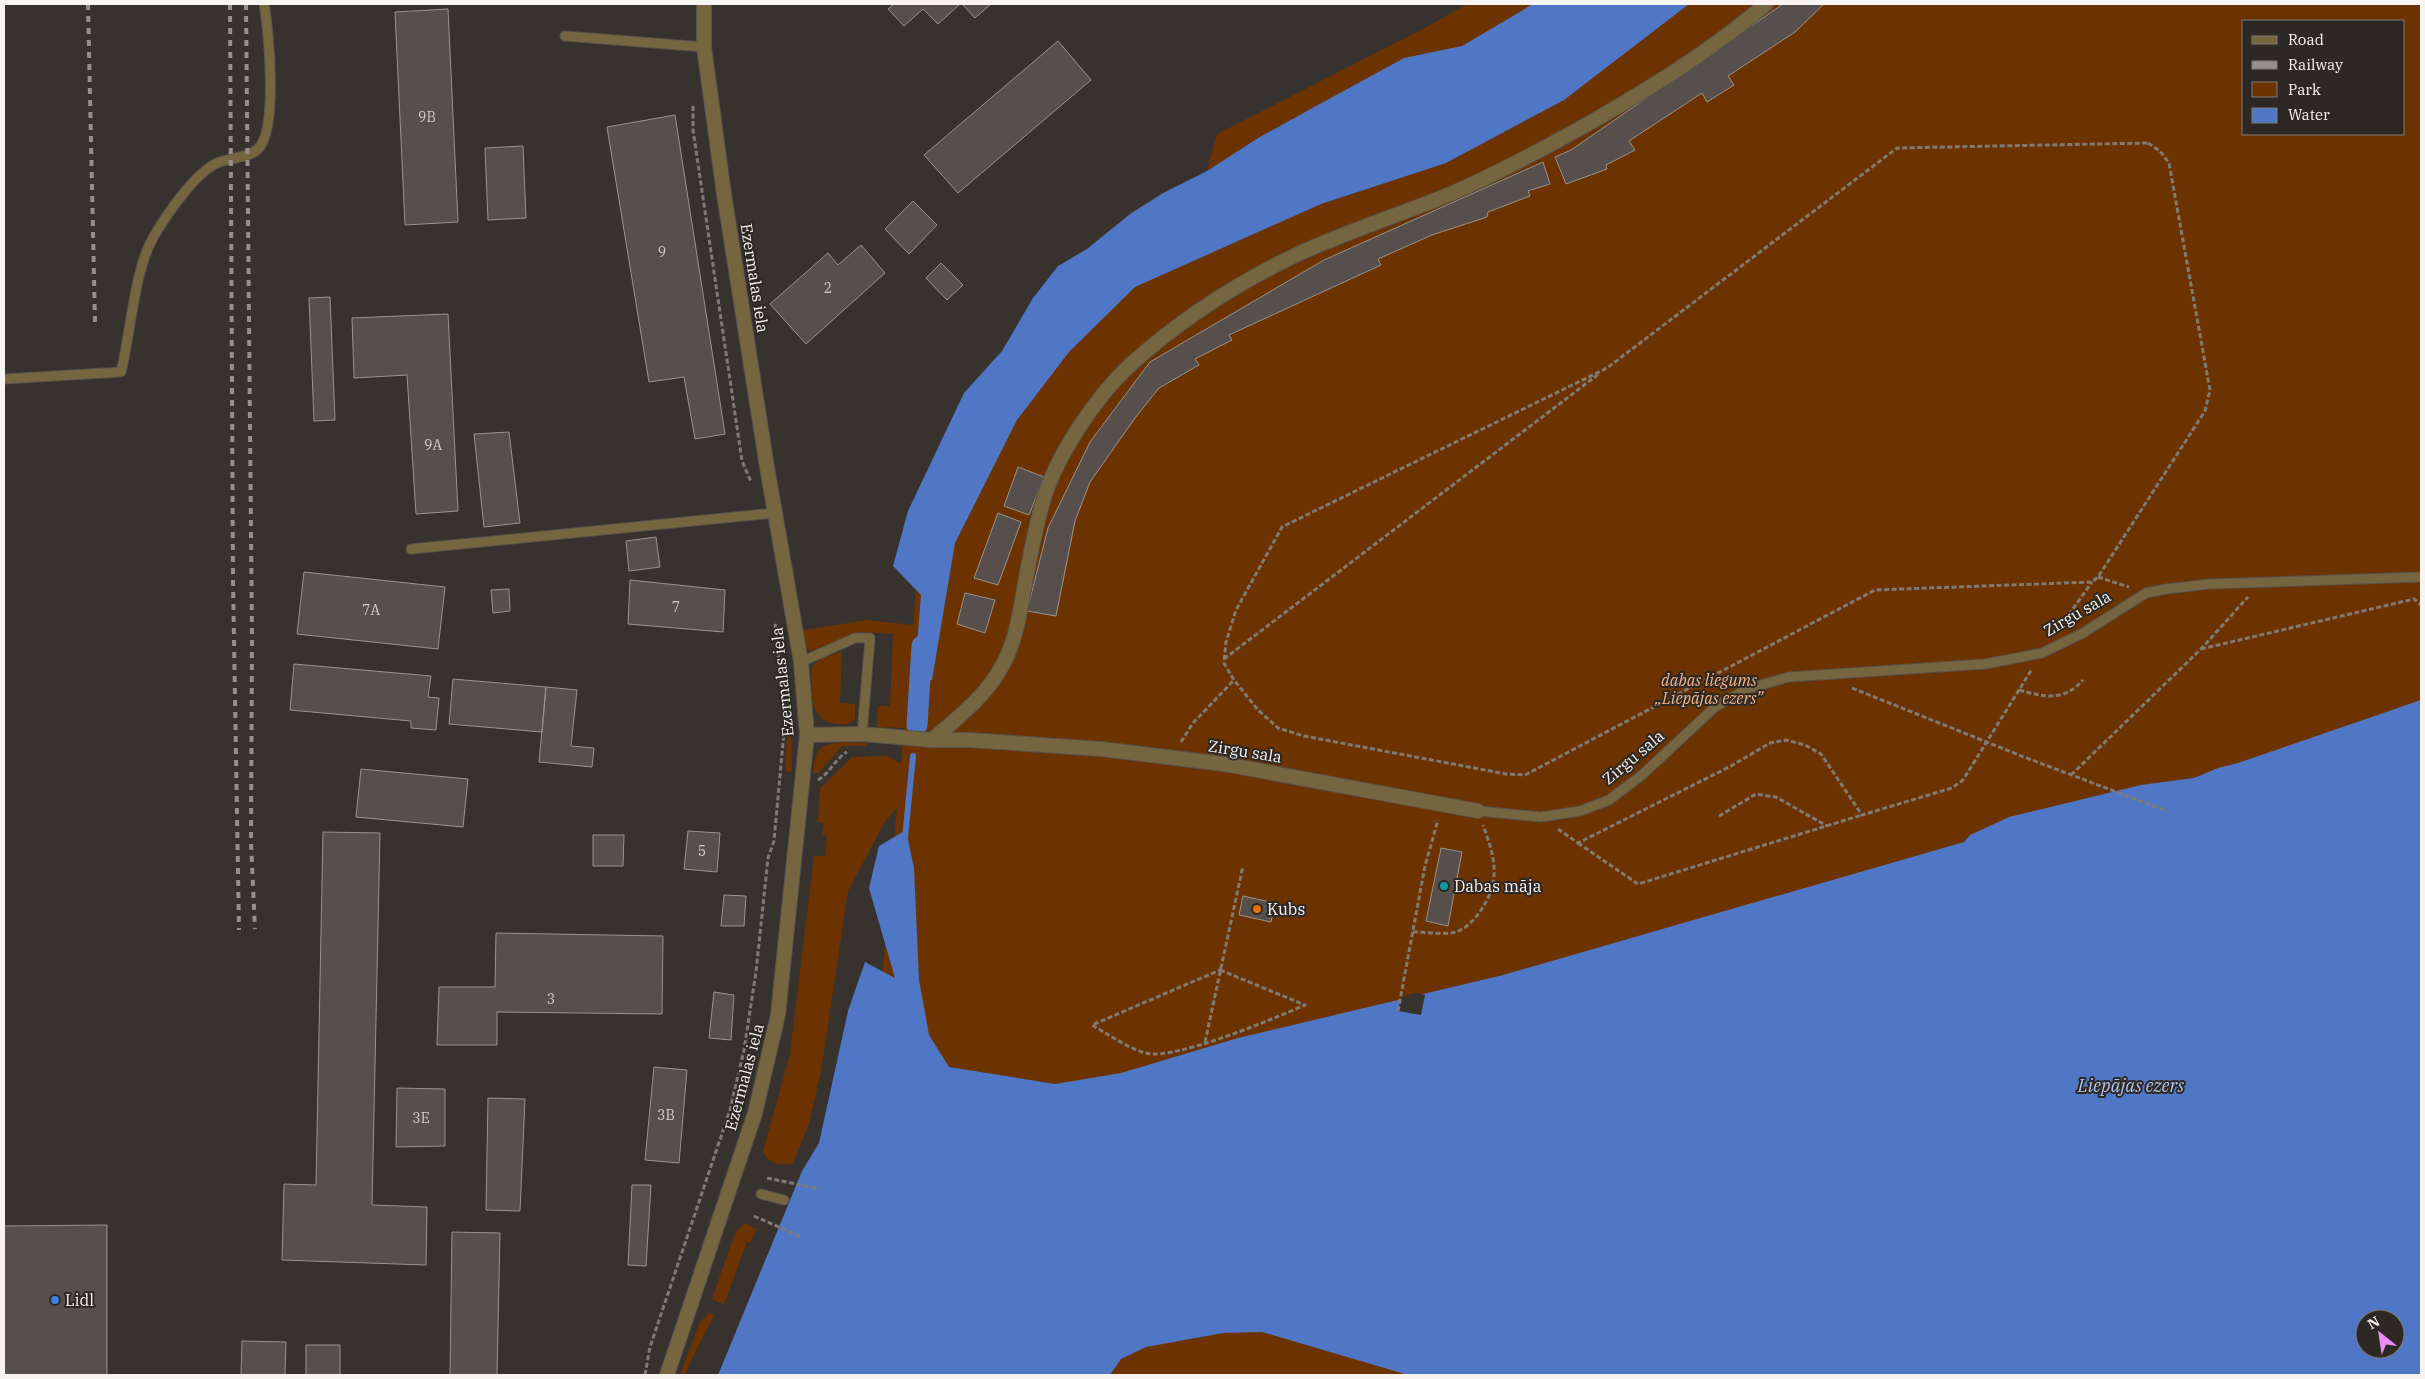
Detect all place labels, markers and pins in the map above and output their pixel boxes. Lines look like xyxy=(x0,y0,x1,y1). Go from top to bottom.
place label: Dabas māja xyxy=(1454,876,1542,896)
marker: Dabas māja xyxy=(1438,880,1450,892)
place label: Kubs xyxy=(1267,899,1305,919)
marker: Kubs xyxy=(1251,903,1263,915)
place label: Lidl xyxy=(65,1290,94,1310)
marker: Lidl xyxy=(49,1294,61,1306)

